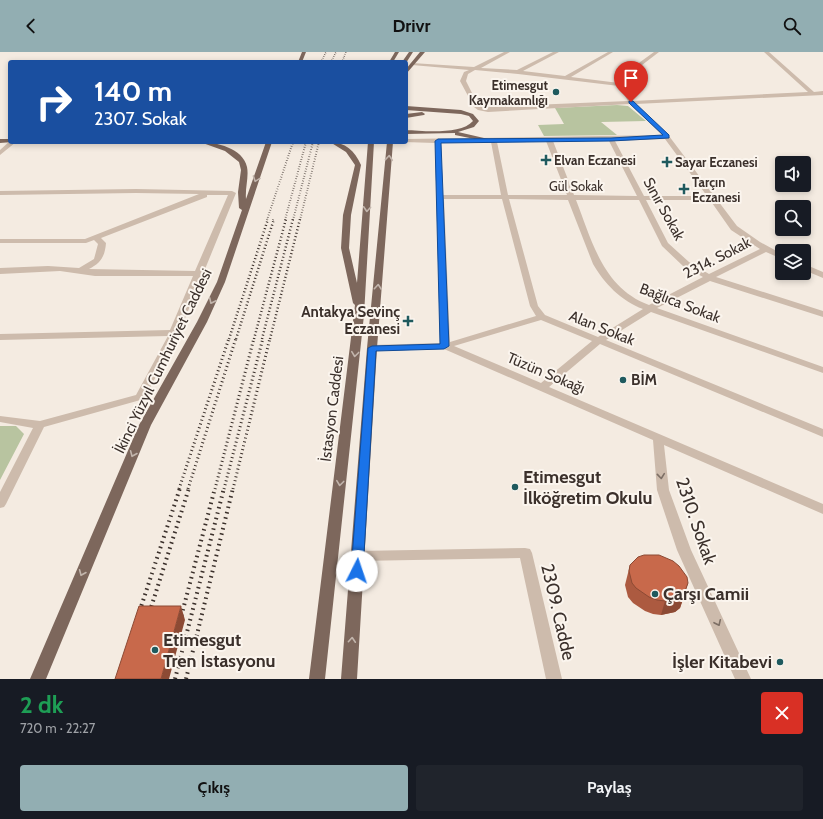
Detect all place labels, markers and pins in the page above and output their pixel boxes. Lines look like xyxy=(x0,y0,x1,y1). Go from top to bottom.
pin xyxy=(614,61,648,102)
place label: Etimesgut Kaymakamlığı xyxy=(469,77,549,108)
marker: Etimesgut Kaymakamlığı xyxy=(551,87,561,97)
place label: Elvan Eczanesi xyxy=(554,152,636,168)
place label: Sayar Eczanesi xyxy=(675,154,758,170)
marker: Elvan Eczanesi xyxy=(541,155,551,165)
marker: Sayar Eczanesi xyxy=(662,157,672,167)
place label: Tarçın Eczanesi xyxy=(692,174,740,205)
marker: Tarçın Eczanesi xyxy=(679,184,689,194)
place label: Antakya Sevinç Eczanesi xyxy=(301,303,400,338)
marker: Antakya Sevinç Eczanesi xyxy=(403,316,413,326)
place label: BİM xyxy=(631,371,657,389)
marker: BİM xyxy=(618,375,628,385)
place label: Etimesgut İlköğretim Okulu xyxy=(523,466,653,509)
marker: Etimesgut İlköğretim Okulu xyxy=(510,482,520,492)
place label: Çarşı Camii xyxy=(663,583,749,605)
marker: Çarşı Camii xyxy=(650,589,660,599)
place label: Etimesgut Tren İstasyonu xyxy=(163,629,276,672)
marker: Etimesgut Tren İstasyonu xyxy=(150,645,160,655)
place label: İşler Kitabevi xyxy=(672,651,772,673)
marker: İşler Kitabevi xyxy=(775,657,785,667)

